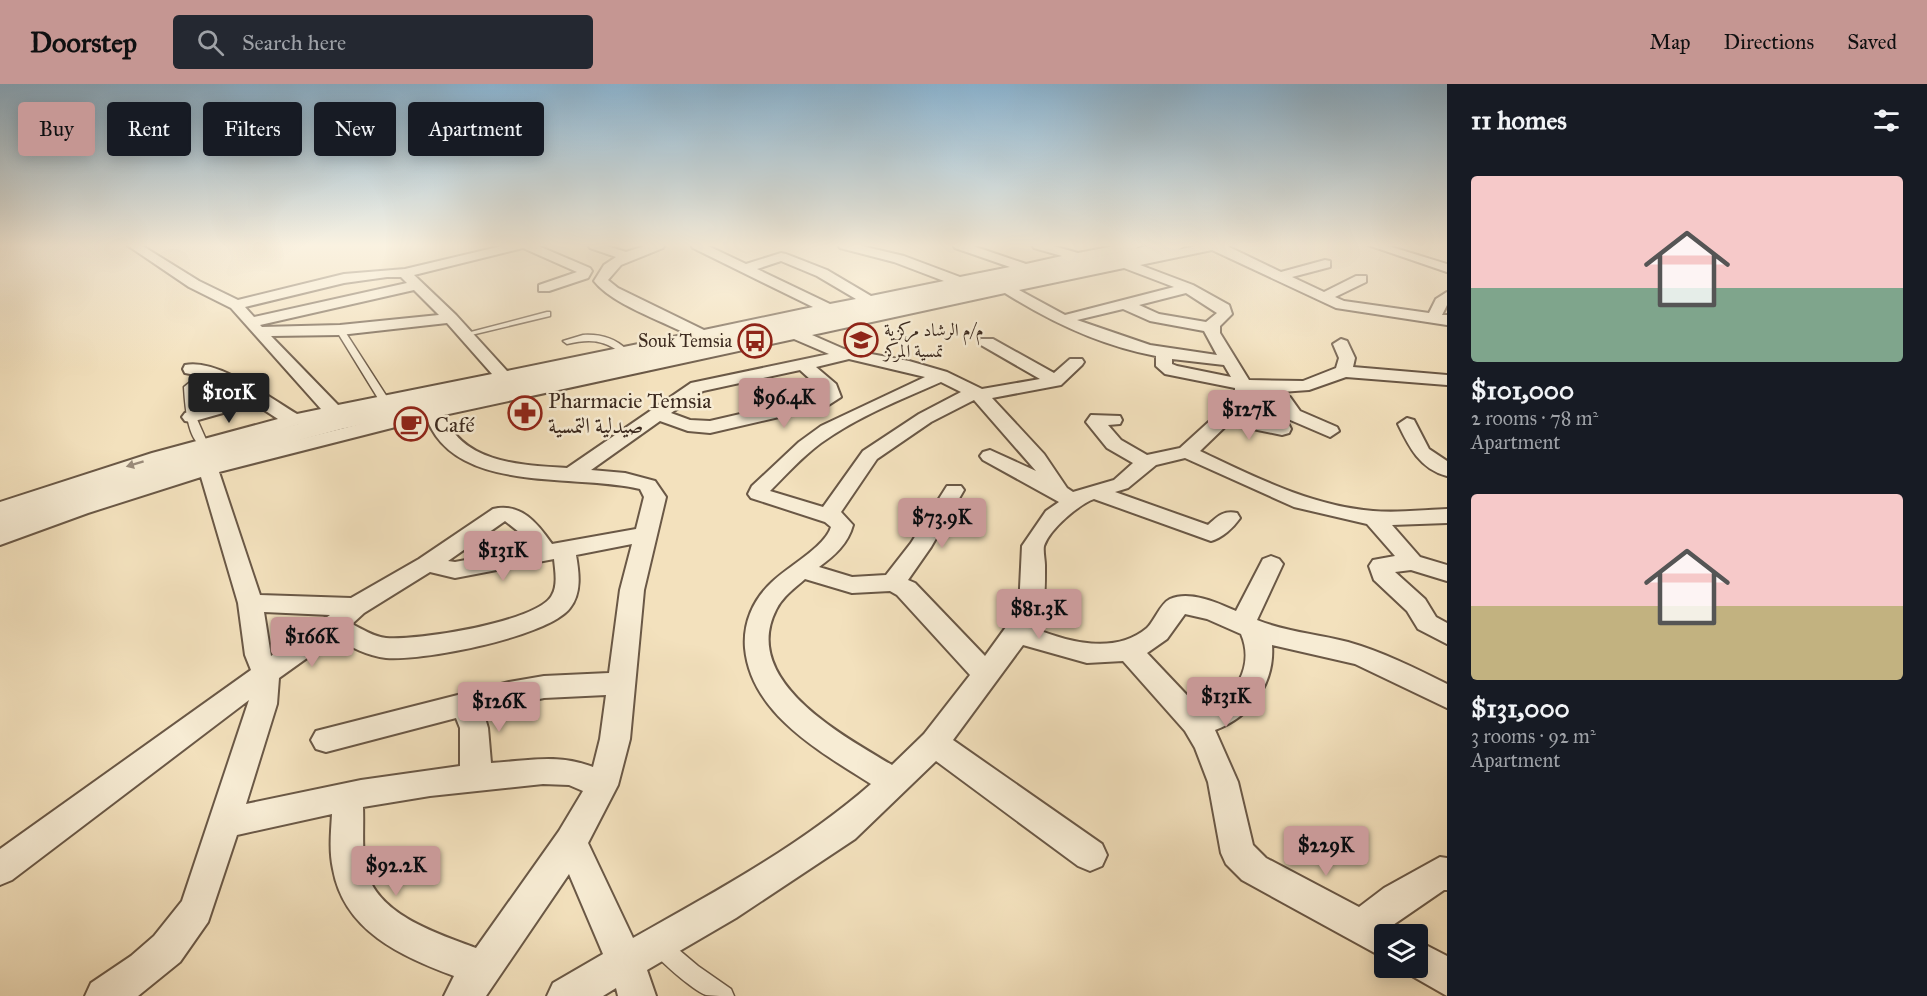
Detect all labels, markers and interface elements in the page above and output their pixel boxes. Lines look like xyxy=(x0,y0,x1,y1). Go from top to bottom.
search box xyxy=(173,15,593,69)
text: Doorstep xyxy=(30,25,137,60)
icon: search xyxy=(194,26,227,59)
text: Search here xyxy=(242,29,346,56)
text: Map xyxy=(1650,29,1691,55)
text: Directions xyxy=(1724,29,1814,55)
text: Saved xyxy=(1847,29,1897,55)
chip: Buy xyxy=(18,102,95,156)
chip: Rent xyxy=(107,102,191,156)
chip: Filters xyxy=(203,102,302,156)
chip: New xyxy=(314,102,396,156)
chip: Apartment xyxy=(408,102,544,156)
text: 11 homes xyxy=(1471,104,1567,136)
icon: filters xyxy=(1870,104,1903,137)
icon: home xyxy=(1633,215,1741,323)
place label: م/م الرشاد مركزية تمسية المركز xyxy=(882,319,984,363)
school or university icon: م/م الرشاد مركزية تمسية المركز xyxy=(843,322,879,358)
bus stop icon: Souk Temsia xyxy=(737,323,773,359)
place label: Souk Temsia xyxy=(638,330,732,352)
pin: $101K xyxy=(187,373,271,424)
text: $101,000 xyxy=(1471,374,1574,406)
pin: $96.4K xyxy=(735,378,833,429)
text: $101K xyxy=(202,380,256,404)
text: $96.4K xyxy=(753,385,815,409)
place label: Pharmacie Temsia صيدلية التمسية xyxy=(548,387,712,439)
pin: $127K xyxy=(1207,390,1291,441)
pharmacy icon: Pharmacie Temsia صيدلية التمسية xyxy=(507,395,543,431)
text: $127K xyxy=(1222,397,1276,421)
cafe icon: Café xyxy=(393,406,429,442)
text: 2 rooms · 78 m² xyxy=(1471,406,1598,430)
place label: Café xyxy=(434,411,476,438)
text: Apartment xyxy=(1471,430,1560,454)
one-way arrow xyxy=(126,460,144,469)
pin: $73.9K xyxy=(893,498,991,549)
text: $73.9K xyxy=(912,505,972,529)
pin: $131K xyxy=(461,531,545,582)
icon: home xyxy=(1633,533,1741,641)
text: $131K xyxy=(478,538,528,562)
pin: $81.3K xyxy=(990,589,1088,640)
text: $81.3K xyxy=(1011,596,1067,620)
pin: $166K xyxy=(270,617,354,668)
text: $166K xyxy=(285,624,339,648)
pin: $131K xyxy=(1184,677,1268,728)
pin: $126K xyxy=(457,682,541,733)
text: $131K xyxy=(1201,684,1251,708)
text: $126K xyxy=(472,689,526,713)
text: $131,000 xyxy=(1471,692,1570,724)
text: 3 rooms · 92 m² xyxy=(1471,724,1596,748)
text: Apartment xyxy=(1471,748,1560,772)
pin: $229K xyxy=(1284,826,1368,877)
text: $229K xyxy=(1298,833,1354,857)
pin: $92.2K xyxy=(347,846,445,897)
text: $92.2K xyxy=(365,853,427,877)
map controls xyxy=(1374,924,1428,978)
button: layers xyxy=(1374,924,1428,978)

